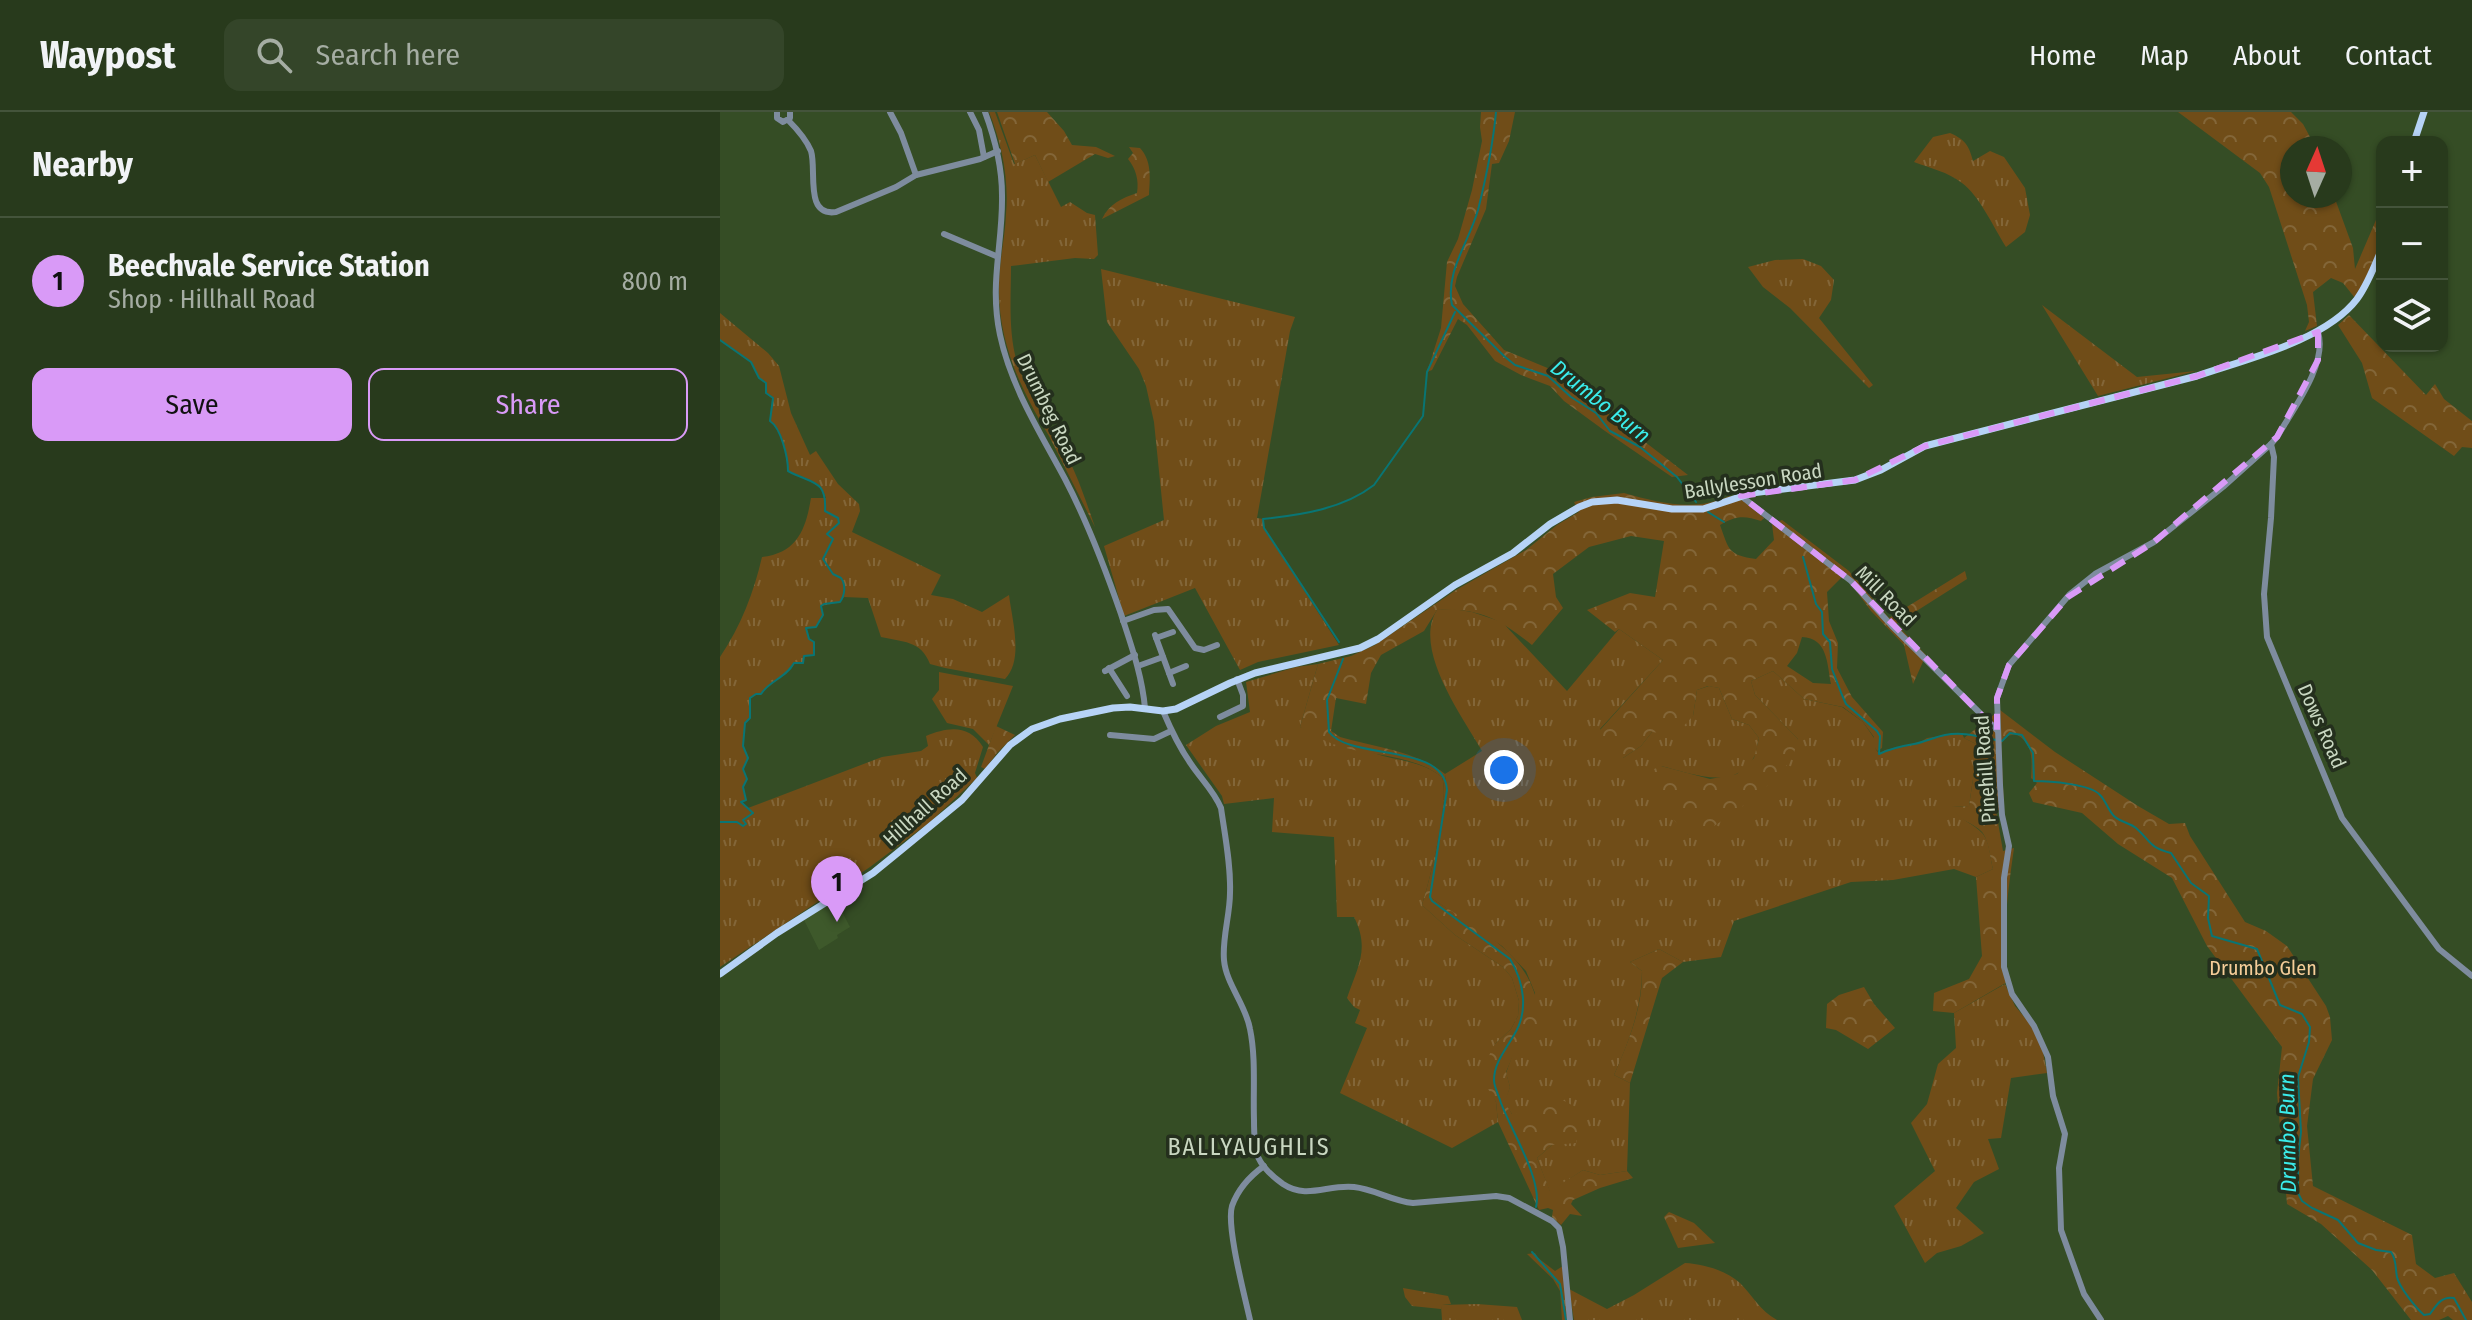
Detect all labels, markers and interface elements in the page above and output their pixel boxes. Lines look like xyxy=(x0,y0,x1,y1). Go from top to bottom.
search box xyxy=(224,19,784,91)
text: Waypost xyxy=(40,32,176,78)
icon: search xyxy=(252,33,296,77)
text: Search here xyxy=(316,37,460,73)
text: Home xyxy=(2029,39,2096,72)
text: Map xyxy=(2140,39,2189,72)
text: About xyxy=(2233,39,2301,72)
text: Contact xyxy=(2345,39,2432,72)
north arrow xyxy=(2280,136,2352,208)
map controls xyxy=(2376,136,2448,352)
button: + xyxy=(2376,136,2448,208)
text: Nearby xyxy=(32,144,133,185)
button: − xyxy=(2376,208,2448,280)
text: Beechvale Service Station xyxy=(108,248,430,284)
text: 1 xyxy=(53,266,64,297)
text: 800 m xyxy=(622,266,688,297)
button: layers xyxy=(2376,280,2448,352)
text: Shop · Hillhall Road xyxy=(108,284,316,315)
street label: Drumbeg Road xyxy=(1012,350,1086,468)
water label: Drumbo Burn xyxy=(1545,354,1656,449)
button: Save xyxy=(32,368,352,441)
button: Share xyxy=(368,368,688,441)
street label: Ballylesson Road xyxy=(1682,458,1824,504)
street label: Mill Road xyxy=(1851,561,1921,631)
street label: Dows Road xyxy=(2293,680,2351,772)
street label: Pinehill Road xyxy=(1969,714,2001,824)
your location xyxy=(1484,750,1524,790)
street label: Hillhall Road xyxy=(878,763,972,851)
pin: 1 xyxy=(811,856,863,922)
park label: Drumbo Glen xyxy=(2209,956,2317,980)
water label: Drumbo Burn xyxy=(2273,1073,2302,1193)
district label: BALLYAUGHLIS xyxy=(1167,1133,1331,1161)

